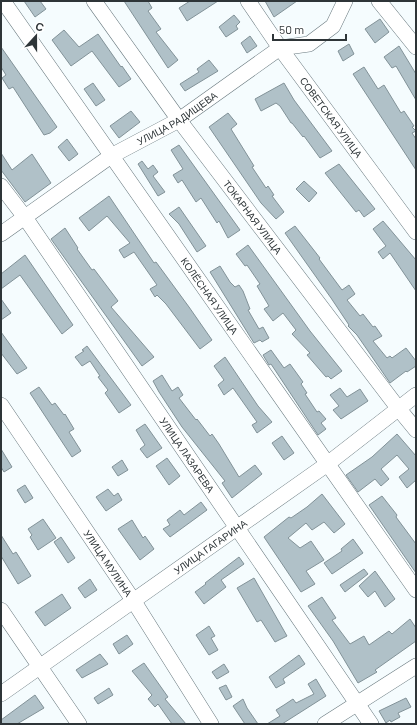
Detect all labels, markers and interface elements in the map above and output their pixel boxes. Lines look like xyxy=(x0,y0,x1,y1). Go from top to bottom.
north arrow xyxy=(16,16,56,56)
scale bar xyxy=(273,16,346,42)
text: С xyxy=(34,19,46,34)
text: 50 m xyxy=(279,22,304,36)
street label: СОВЕТСКАЯ УЛИЦА xyxy=(298,75,365,160)
street label: УЛИЦА РАДИЩЕВА xyxy=(135,89,220,147)
street label: ТОКАРНАЯ УЛИЦА xyxy=(221,178,285,256)
street label: КОЛЁСНАЯ УЛИЦА xyxy=(179,255,241,337)
street label: УЛИЦА ЛАЗАРЕВА xyxy=(157,415,217,495)
street label: УЛИЦА ГАГАРИНА xyxy=(171,517,249,576)
street label: УЛИЦА МУЛИНА xyxy=(81,528,135,599)

